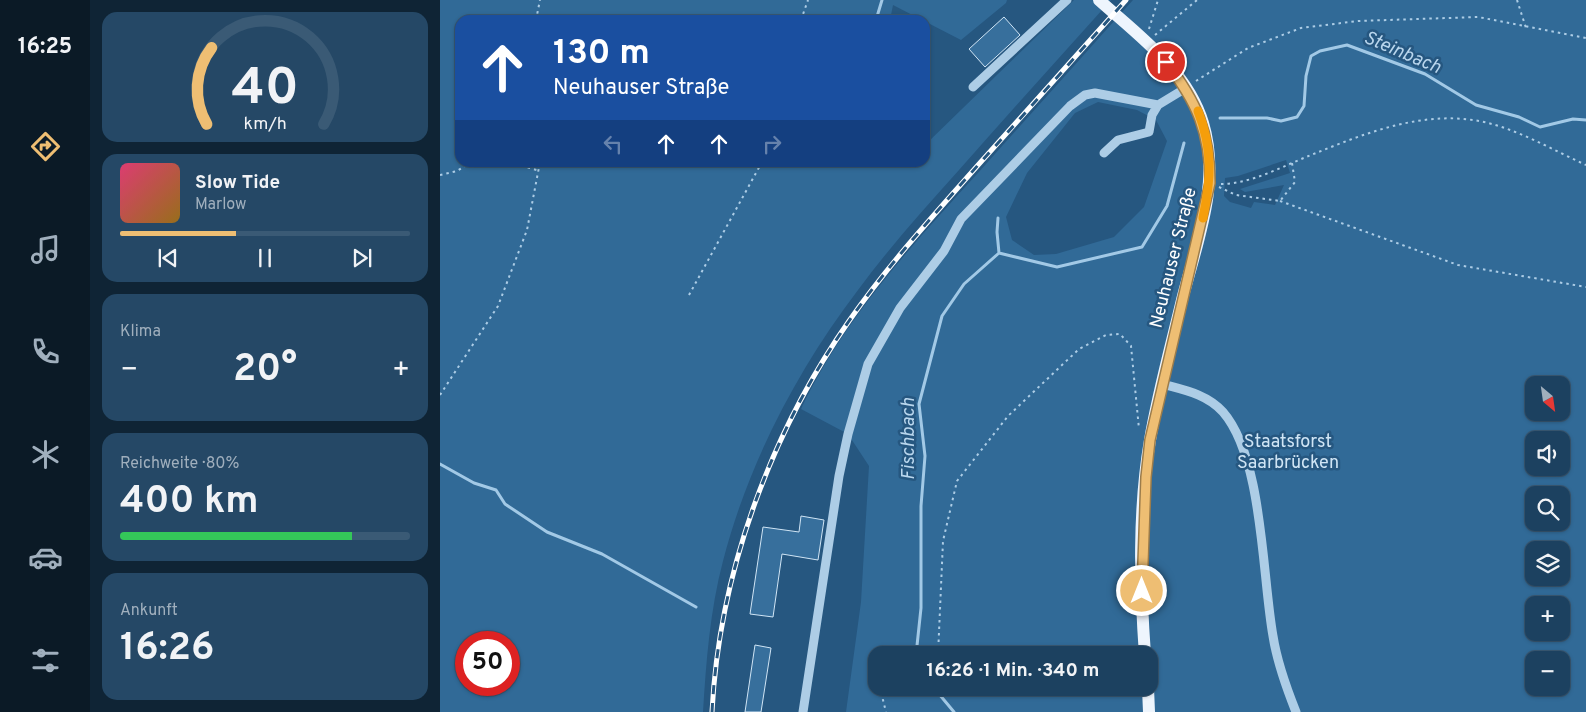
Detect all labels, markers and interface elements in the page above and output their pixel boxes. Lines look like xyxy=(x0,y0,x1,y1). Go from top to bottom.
water label: Steinbach xyxy=(1360,26,1445,80)
text: 130 m xyxy=(553,32,650,76)
text: 16:25 xyxy=(18,34,72,61)
icon: ahead xyxy=(470,35,535,100)
pin xyxy=(1145,41,1187,83)
icon: arrive xyxy=(1152,48,1180,76)
text: 40 xyxy=(231,57,299,123)
text: Neuhauser Straße xyxy=(553,75,729,102)
text: km/h xyxy=(243,113,287,136)
icon: directions xyxy=(28,129,63,164)
icon: left xyxy=(599,130,627,158)
icon: ahead xyxy=(652,130,680,158)
icon: ahead xyxy=(705,130,733,158)
icon: right xyxy=(758,130,786,158)
text: Slow Tide xyxy=(195,171,280,195)
street label: Neuhauser Straße xyxy=(1145,185,1203,331)
text: Marlow xyxy=(195,195,247,215)
icon: music xyxy=(28,232,63,267)
icon: previous xyxy=(154,244,182,272)
icon: pause xyxy=(251,244,279,272)
icon: next xyxy=(348,244,376,272)
text: Klima xyxy=(120,322,161,342)
icon: phone xyxy=(28,334,63,369)
text: 20° xyxy=(233,346,297,395)
text: − xyxy=(120,353,138,389)
text: + xyxy=(392,353,410,389)
north arrow xyxy=(1525,376,1570,421)
map controls xyxy=(1525,376,1570,696)
water label: Fischbach xyxy=(897,397,921,480)
park label: Staatsforst Saarbrücken xyxy=(1237,431,1339,475)
button: sound xyxy=(1525,431,1570,476)
icon: climate xyxy=(28,437,63,472)
text: Reichweite · 80% xyxy=(120,454,240,474)
text: 400 km xyxy=(120,478,259,527)
button: search xyxy=(1525,486,1570,531)
icon: car xyxy=(28,540,63,575)
button: layers xyxy=(1525,541,1570,586)
position arrow xyxy=(1115,564,1167,616)
button: + xyxy=(1525,596,1570,641)
text: Ankunft xyxy=(120,601,178,621)
text: 16:26 xyxy=(120,625,214,674)
speed limit sign: 50 xyxy=(455,631,520,696)
icon: filters xyxy=(28,643,63,678)
button: − xyxy=(1525,651,1570,696)
text: 16:26 · 1 Min. · 340 m xyxy=(927,659,1099,683)

